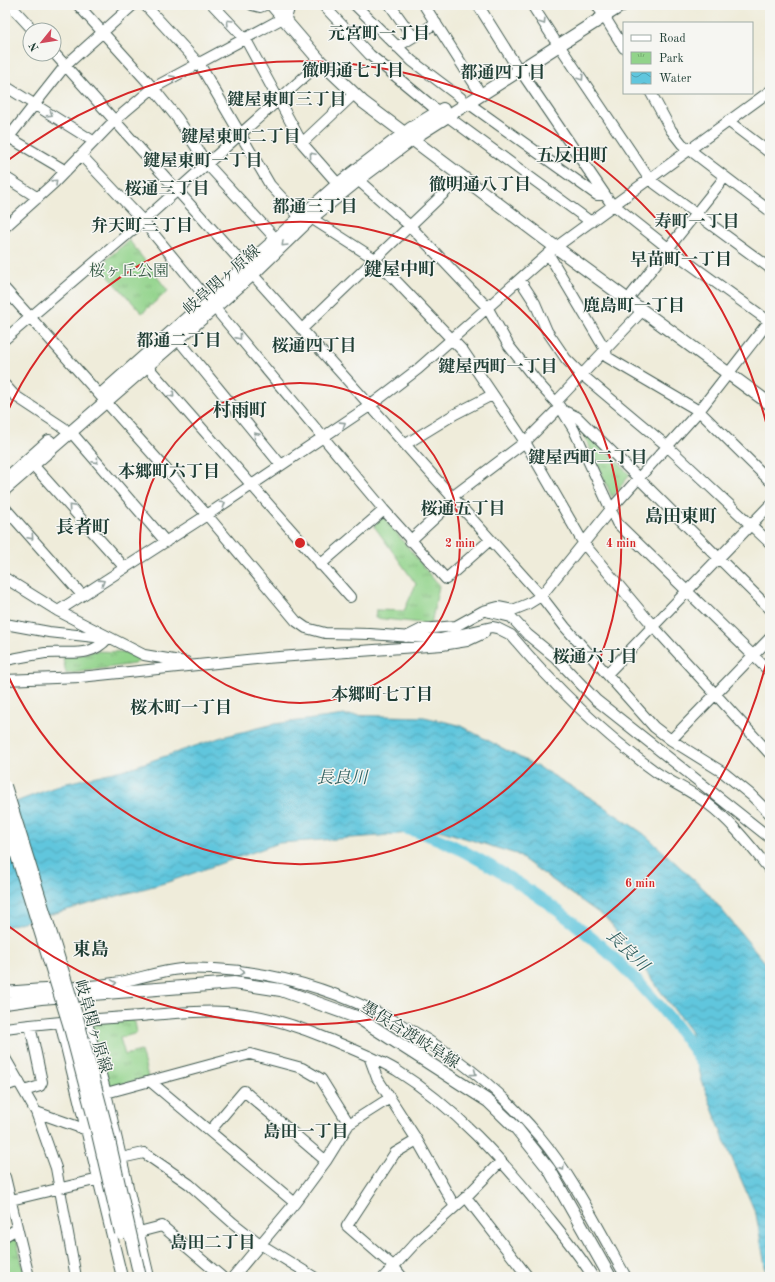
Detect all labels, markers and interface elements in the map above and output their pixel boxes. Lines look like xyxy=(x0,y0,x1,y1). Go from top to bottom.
one-way arrow xyxy=(538,18,546,25)
one-way arrow xyxy=(226,19,234,27)
north arrow xyxy=(22,22,62,62)
legend xyxy=(623,22,753,94)
district label: 元宮町一丁目 xyxy=(328,24,430,43)
text: Road xyxy=(659,33,686,45)
text: N xyxy=(27,39,42,53)
text: Park xyxy=(659,53,684,65)
district label: 徹明通七丁目 xyxy=(302,61,404,80)
district label: 都通四丁目 xyxy=(461,63,546,82)
text: Water xyxy=(659,73,692,85)
one-way arrow xyxy=(576,74,584,81)
one-way arrow xyxy=(168,76,176,83)
district label: 鍵屋東町三丁目 xyxy=(227,90,347,109)
one-way arrow xyxy=(46,109,53,116)
district label: 鍵屋東町二丁目 xyxy=(181,127,301,146)
district label: 五反田町 xyxy=(536,146,608,165)
district label: 鍵屋東町一丁目 xyxy=(143,151,263,170)
one-way arrow xyxy=(309,153,316,160)
district label: 徹明通八丁目 xyxy=(429,175,531,194)
one-way arrow xyxy=(50,179,58,187)
district label: 桜通三丁目 xyxy=(125,179,210,198)
district label: 都通三丁目 xyxy=(273,197,358,216)
district label: 寿町一丁目 xyxy=(655,212,740,231)
district label: 弁天町三丁目 xyxy=(91,216,193,235)
one-way arrow xyxy=(281,239,289,247)
street label: 岐阜関ヶ原線 xyxy=(180,241,264,318)
district label: 早苗町一丁目 xyxy=(630,250,732,269)
district label: 鍵屋中町 xyxy=(364,259,436,279)
park label: 桜ヶ丘公園 xyxy=(89,262,169,280)
district label: 鹿島町一丁目 xyxy=(583,296,685,315)
district label: 都通二丁目 xyxy=(137,331,222,350)
one-way arrow xyxy=(234,332,241,339)
district label: 桜通四丁目 xyxy=(272,336,357,355)
district label: 鍵屋西町一丁目 xyxy=(438,357,558,376)
one-way arrow xyxy=(168,390,175,398)
district label: 村雨町 xyxy=(213,400,267,420)
one-way arrow xyxy=(338,421,345,428)
one-way arrow xyxy=(254,432,261,439)
district label: 鍵屋西町二丁目 xyxy=(528,448,648,467)
one-way arrow xyxy=(92,457,99,464)
district label: 本郷町六丁目 xyxy=(118,462,220,481)
district label: 桜通五丁目 xyxy=(421,499,506,518)
one-way arrow xyxy=(219,502,226,509)
one-way arrow xyxy=(69,505,76,512)
district label: 島田東町 xyxy=(645,506,717,526)
district label: 長者町 xyxy=(56,517,110,537)
one-way arrow xyxy=(26,532,33,540)
centre of rings xyxy=(293,536,307,550)
text: 2 min xyxy=(445,538,475,550)
text: 4 min xyxy=(606,538,636,550)
one-way arrow xyxy=(98,579,105,587)
district label: 桜通六丁目 xyxy=(553,647,638,666)
district label: 本郷町七丁目 xyxy=(331,685,433,704)
district label: 桜木町一丁目 xyxy=(130,698,232,717)
water label: 長良川 xyxy=(317,768,369,787)
text: 6 min xyxy=(625,878,655,890)
water label: 長良川 xyxy=(603,926,654,976)
district label: 東島 xyxy=(73,939,109,959)
one-way arrow xyxy=(239,967,245,976)
street label: 岐阜関ヶ原線 xyxy=(71,978,115,1075)
one-way arrow xyxy=(110,979,117,988)
street label: 墨俣合渡岐阜線 xyxy=(358,998,463,1072)
one-way arrow xyxy=(469,1068,476,1075)
district label: 島田一丁目 xyxy=(264,1122,349,1141)
one-way arrow xyxy=(557,1163,564,1170)
district label: 島田二丁目 xyxy=(171,1233,256,1252)

